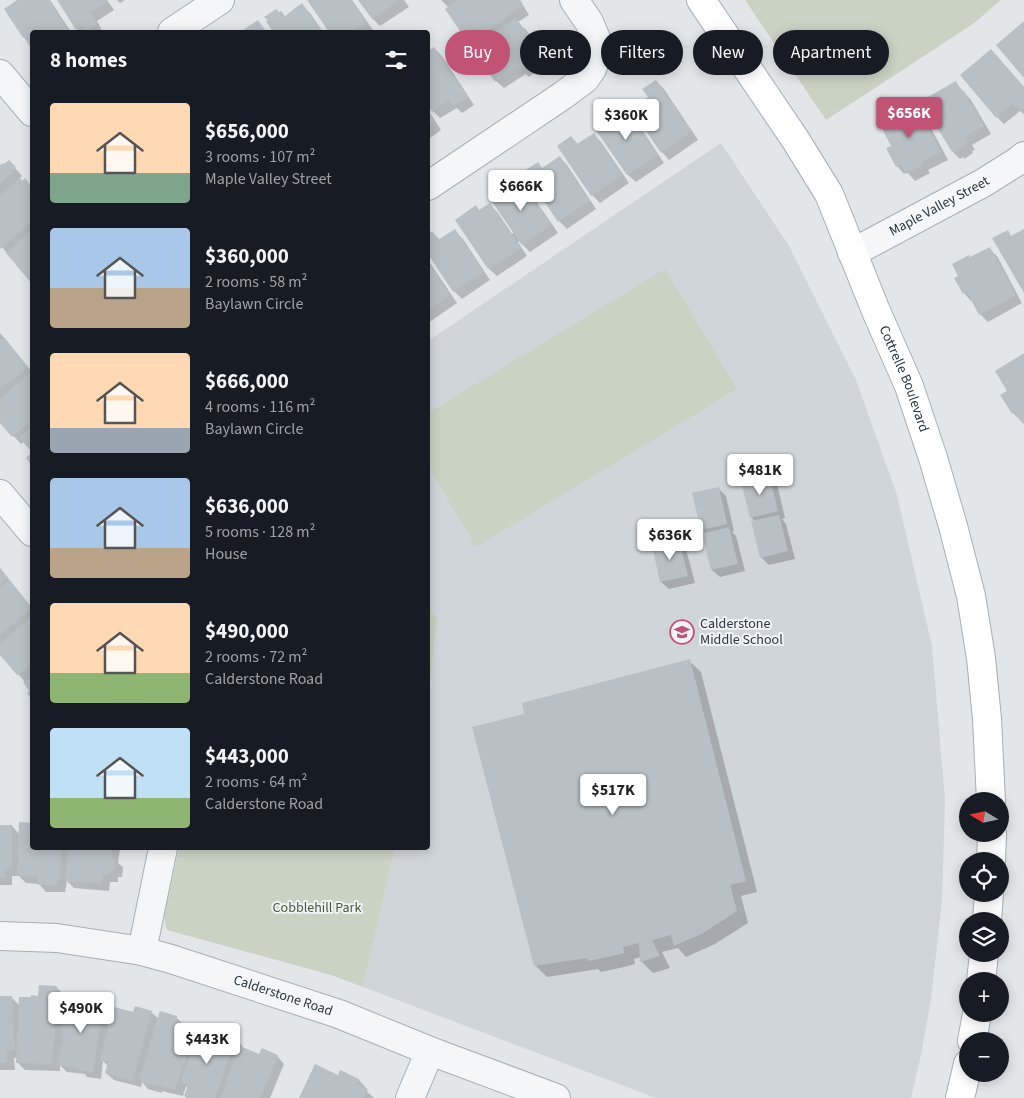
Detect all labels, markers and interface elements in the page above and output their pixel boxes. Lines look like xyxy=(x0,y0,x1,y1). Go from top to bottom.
chip: Buy xyxy=(445,30,510,75)
chip: Rent xyxy=(520,30,591,75)
chip: Filters xyxy=(601,30,683,75)
chip: New xyxy=(693,30,763,75)
chip: Apartment xyxy=(773,30,889,75)
text: 8 homes xyxy=(50,45,127,75)
icon: filters xyxy=(382,46,410,74)
pin: $656K xyxy=(874,96,944,139)
pin: $360K xyxy=(591,98,661,141)
text: $656K xyxy=(887,102,931,124)
text: $360K xyxy=(604,104,648,126)
text: $656,000 xyxy=(205,116,289,146)
icon: home xyxy=(90,123,150,183)
text: 3 rooms · 107 m² xyxy=(205,146,315,168)
text: Maple Valley Street xyxy=(205,168,332,190)
pin: $666K xyxy=(486,170,556,212)
street label: Maple Valley Street xyxy=(886,171,994,241)
text: $666K xyxy=(499,175,543,197)
text: $360,000 xyxy=(205,241,289,271)
icon: home xyxy=(90,248,150,308)
text: 2 rooms · 58 m² xyxy=(205,271,307,293)
text: Baylawn Circle xyxy=(205,293,303,315)
street label: Cottrelle Boulevard xyxy=(874,322,934,435)
text: $666,000 xyxy=(205,366,289,396)
icon: home xyxy=(90,373,150,433)
text: 4 rooms · 116 m² xyxy=(205,396,315,418)
text: Baylawn Circle xyxy=(205,418,303,440)
pin: $481K xyxy=(725,454,795,496)
text: $481K xyxy=(738,459,782,481)
text: $636,000 xyxy=(205,491,289,521)
icon: home xyxy=(90,498,150,558)
pin: $636K xyxy=(635,518,705,561)
text: 5 rooms · 128 m² xyxy=(205,521,315,543)
text: $636K xyxy=(648,524,692,546)
text: House xyxy=(205,543,247,565)
place label: Calderstone Middle School xyxy=(700,614,783,650)
text: $490,000 xyxy=(205,616,289,646)
school or university icon: Calderstone Middle School xyxy=(669,619,695,645)
icon: home xyxy=(90,623,150,683)
text: 2 rooms · 72 m² xyxy=(205,646,307,668)
text: Calderstone Road xyxy=(205,668,323,690)
text: $443,000 xyxy=(205,741,289,771)
icon: home xyxy=(90,748,150,808)
text: 2 rooms · 64 m² xyxy=(205,771,307,793)
pin: $517K xyxy=(578,774,648,816)
text: $517K xyxy=(591,779,635,801)
north arrow xyxy=(959,792,1009,842)
map controls xyxy=(959,792,1009,1082)
text: Calderstone Road xyxy=(205,793,323,815)
button: locate xyxy=(959,852,1009,902)
park label: Cobblehill Park xyxy=(273,898,361,918)
button: layers xyxy=(959,912,1009,962)
street label: Calderstone Road xyxy=(231,970,335,1021)
button: + xyxy=(959,972,1009,1022)
pin: $490K xyxy=(46,992,116,1034)
text: $490K xyxy=(59,997,103,1019)
pin: $443K xyxy=(172,1022,242,1065)
text: $443K xyxy=(185,1028,229,1050)
button: − xyxy=(959,1032,1009,1082)

